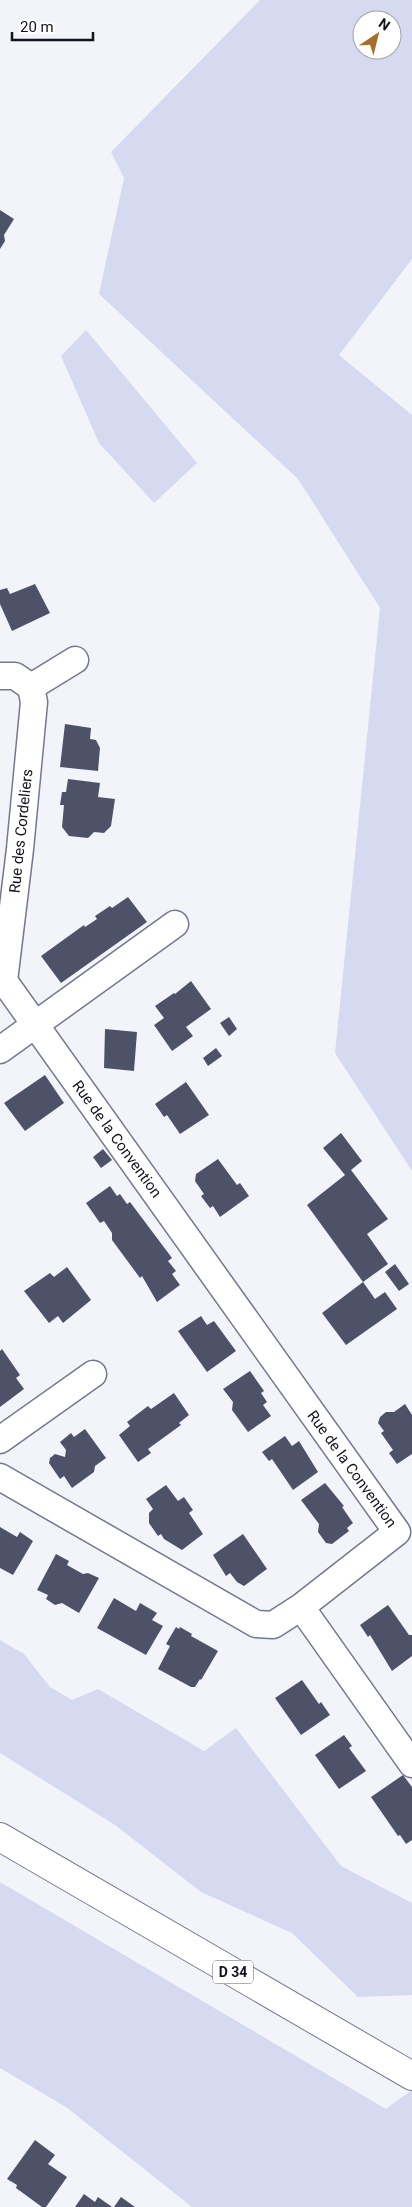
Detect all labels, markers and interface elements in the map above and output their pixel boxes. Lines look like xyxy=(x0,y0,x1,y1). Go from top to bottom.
scale bar xyxy=(12,10,94,42)
north arrow xyxy=(352,10,402,60)
text: N xyxy=(376,15,393,34)
text: 20 m xyxy=(20,18,54,36)
street label: Rue des Cordeliers xyxy=(6,768,36,894)
street label: Rue de la Convention xyxy=(68,1077,166,1201)
street label: Rue de la Convention xyxy=(303,1407,401,1531)
road number: D 34 xyxy=(213,1960,253,1984)

